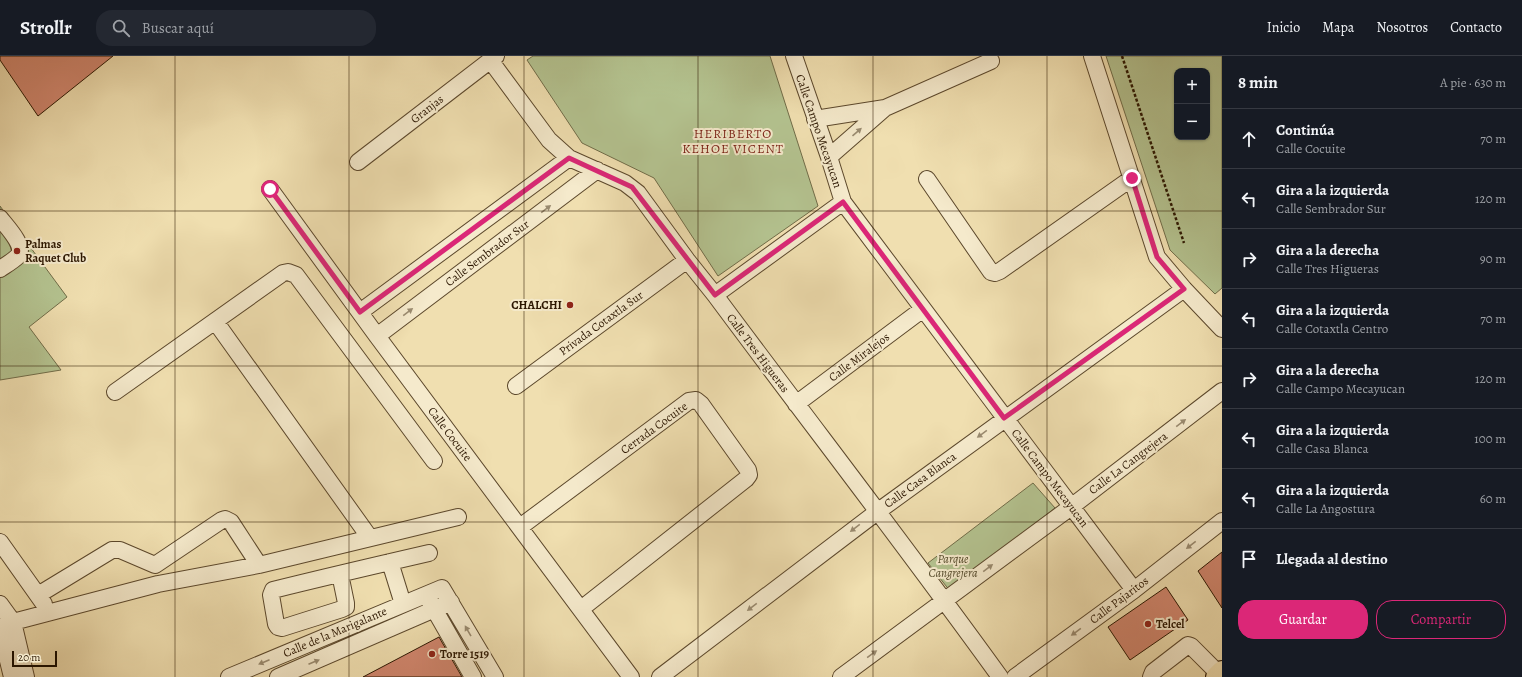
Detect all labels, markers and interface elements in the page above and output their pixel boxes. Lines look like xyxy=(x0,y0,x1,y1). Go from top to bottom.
search box xyxy=(96,10,376,46)
text: Strollr xyxy=(20,15,72,41)
icon: search xyxy=(110,17,132,39)
text: Buscar aquí xyxy=(142,18,214,38)
text: Inicio xyxy=(1267,18,1300,37)
text: Mapa xyxy=(1322,18,1354,37)
text: Nosotros xyxy=(1376,18,1428,37)
text: Contacto xyxy=(1450,18,1502,37)
map controls xyxy=(1174,68,1210,140)
button: + xyxy=(1174,68,1210,104)
text: 8 min xyxy=(1238,71,1278,94)
street label: Calle Campo Mecayucan xyxy=(792,72,846,190)
text: A pie · 630 m xyxy=(1440,74,1506,91)
street label: Granjas xyxy=(407,91,447,127)
button: − xyxy=(1174,104,1210,140)
text: Continúa xyxy=(1276,120,1334,140)
district label: HERIBERTO KEHOE VICENT xyxy=(682,125,784,157)
one-way arrow xyxy=(852,128,862,137)
icon: ahead xyxy=(1238,128,1260,150)
text: 70 m xyxy=(1480,130,1506,147)
text: Calle Cocuite xyxy=(1276,140,1346,157)
route end xyxy=(1123,169,1141,187)
route start xyxy=(261,180,279,198)
text: Gira a la izquierda xyxy=(1276,180,1389,200)
icon: left xyxy=(1238,188,1260,210)
text: 120 m xyxy=(1475,190,1506,207)
text: Calle Sembrador Sur xyxy=(1276,200,1386,217)
one-way arrow xyxy=(540,205,551,213)
street label: Calle Sembrador Sur xyxy=(442,216,533,290)
place label: Palmas Raquet Club xyxy=(25,236,86,266)
text: Gira a la derecha xyxy=(1276,240,1379,260)
marker: Palmas Raquet Club xyxy=(12,246,22,256)
icon: right xyxy=(1238,248,1260,270)
text: 90 m xyxy=(1480,250,1506,267)
text: Calle Tres Higueras xyxy=(1276,260,1379,277)
street label: Privada Cotaxtla Sur xyxy=(556,287,647,359)
place label: CHALCHI xyxy=(511,297,562,313)
marker: CHALCHI xyxy=(565,300,575,310)
text: Gira a la izquierda xyxy=(1276,300,1389,320)
one-way arrow xyxy=(403,308,414,316)
icon: left xyxy=(1238,308,1260,330)
street label: Calle Tres Higueras xyxy=(723,310,793,396)
text: 70 m xyxy=(1480,310,1506,327)
text: Calle Cotaxtla Centro xyxy=(1276,320,1388,337)
street label: Calle Miralejos xyxy=(825,329,893,385)
text: Gira a la derecha xyxy=(1276,360,1379,380)
icon: right xyxy=(1238,368,1260,390)
text: 120 m xyxy=(1475,370,1506,387)
text: Calle Campo Mecayucan xyxy=(1276,380,1405,397)
street label: Cerrada Cocuite xyxy=(617,398,691,458)
street label: Calle Cocuite xyxy=(424,404,476,464)
one-way arrow xyxy=(1176,418,1187,427)
text: Gira a la izquierda xyxy=(1276,420,1389,440)
street label: Calle Campo Mecayucan xyxy=(1008,426,1092,531)
street label: Calle La Cangrejera xyxy=(1085,428,1171,498)
icon: left xyxy=(1238,428,1260,450)
one-way arrow xyxy=(977,430,987,438)
text: 100 m xyxy=(1474,430,1506,447)
text: Calle Casa Blanca xyxy=(1276,440,1369,457)
street label: Calle Casa Blanca xyxy=(881,448,960,512)
text: Gira a la izquierda xyxy=(1276,480,1389,500)
icon: left xyxy=(1238,488,1260,510)
text: 60 m xyxy=(1480,490,1506,507)
text: Calle La Angostura xyxy=(1276,500,1375,517)
one-way arrow xyxy=(850,524,860,532)
one-way arrow xyxy=(1186,541,1197,549)
icon: arrive xyxy=(1238,548,1260,570)
text: Llegada al destino xyxy=(1276,549,1388,569)
park label: Parque Cangrejera xyxy=(929,551,978,581)
one-way arrow xyxy=(983,564,994,573)
street label: Calle Pajaritos xyxy=(1086,572,1152,627)
button: Guardar xyxy=(1238,600,1368,639)
button: Compartir xyxy=(1376,600,1506,639)
street label: Calle de la Marigalante xyxy=(281,603,389,661)
one-way arrow xyxy=(746,603,757,611)
place label: Telcel xyxy=(1156,616,1185,632)
marker: Telcel xyxy=(1143,619,1153,629)
one-way arrow xyxy=(464,625,471,637)
one-way arrow xyxy=(1071,628,1082,636)
place label: Torre 1519 xyxy=(440,646,490,662)
scale bar xyxy=(12,649,57,668)
marker: Torre 1519 xyxy=(427,649,437,659)
text: 20 m xyxy=(18,650,40,665)
one-way arrow xyxy=(867,650,878,658)
one-way arrow xyxy=(308,658,320,664)
one-way arrow xyxy=(258,659,269,665)

